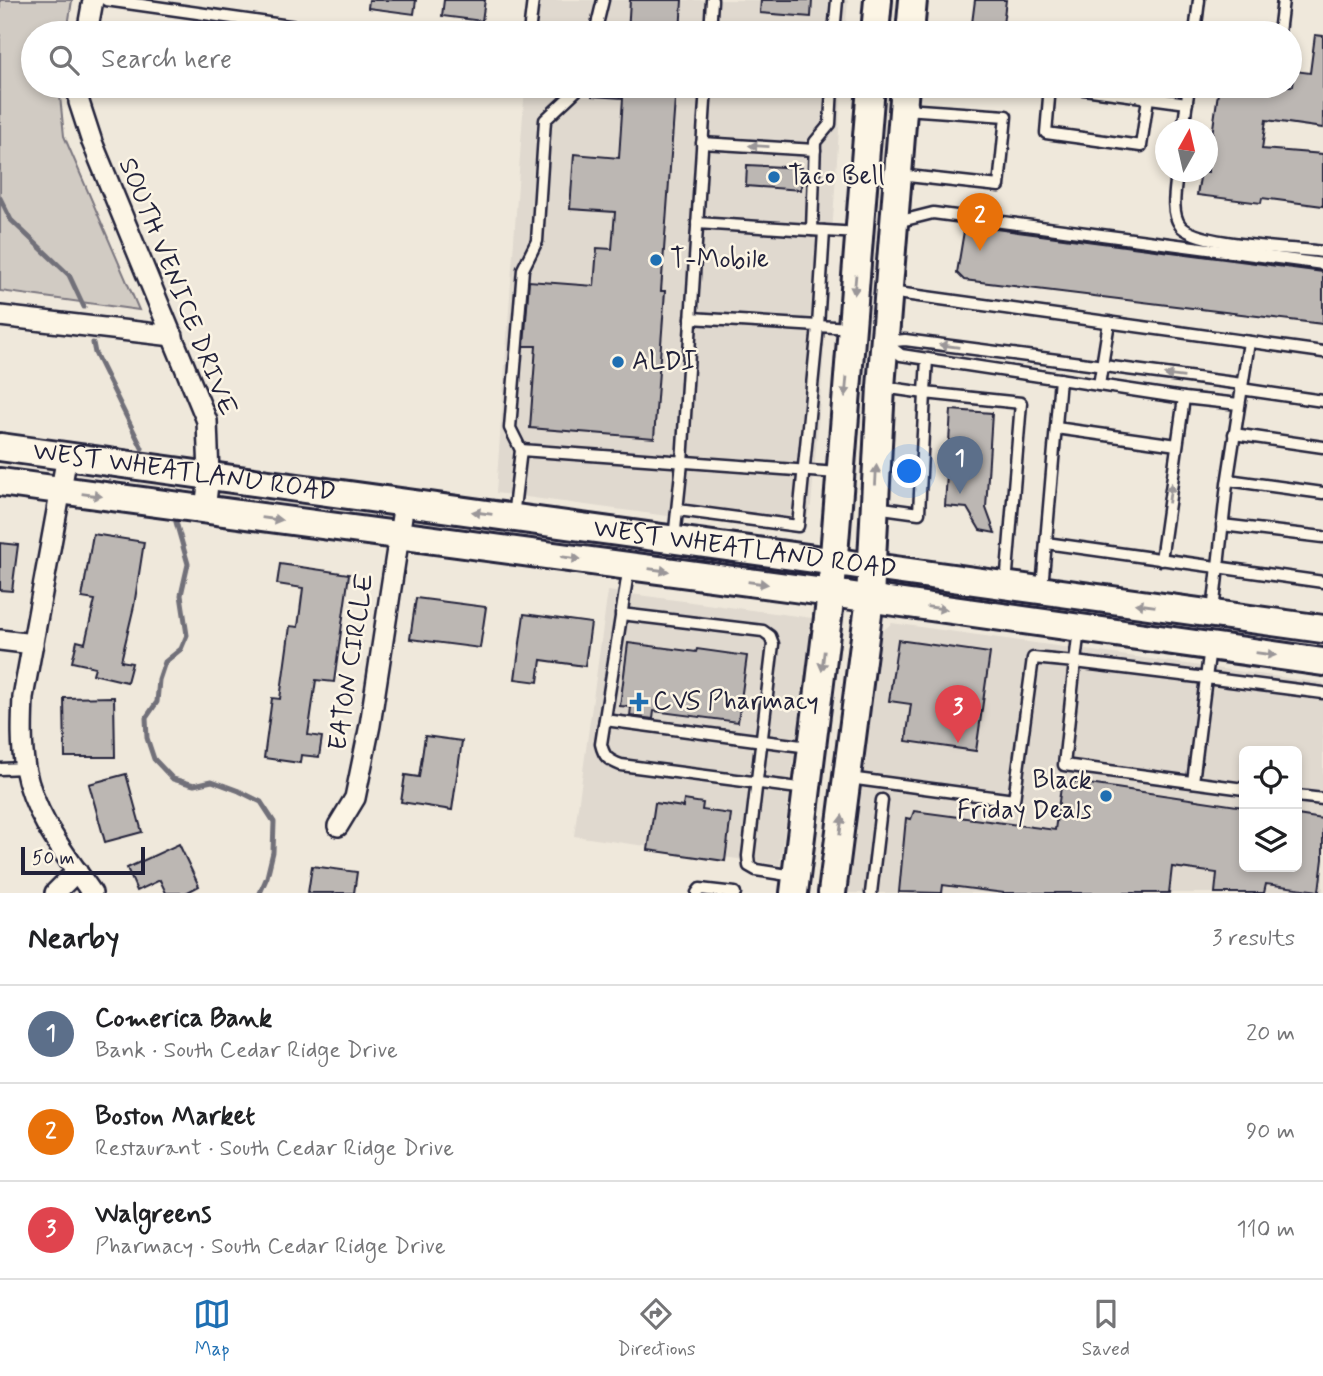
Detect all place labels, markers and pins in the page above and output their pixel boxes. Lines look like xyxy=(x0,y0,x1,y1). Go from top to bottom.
place label: Taco Bell xyxy=(788,160,885,194)
marker: Taco Bell xyxy=(766,169,782,185)
pin: 2 xyxy=(957,193,1003,251)
place label: T-Mobile xyxy=(670,243,769,277)
marker: T-Mobile xyxy=(648,252,664,268)
place label: ALDI xyxy=(632,345,697,379)
marker: ALDI xyxy=(610,354,626,370)
pin: 1 xyxy=(937,436,983,494)
place label: CVS Pharmacy xyxy=(653,685,819,719)
pin: 3 xyxy=(935,685,981,743)
marker: CVS Pharmacy xyxy=(631,694,647,710)
place label: Black Friday Deals xyxy=(957,764,1092,828)
marker: Black Friday Deals xyxy=(1098,788,1114,804)

